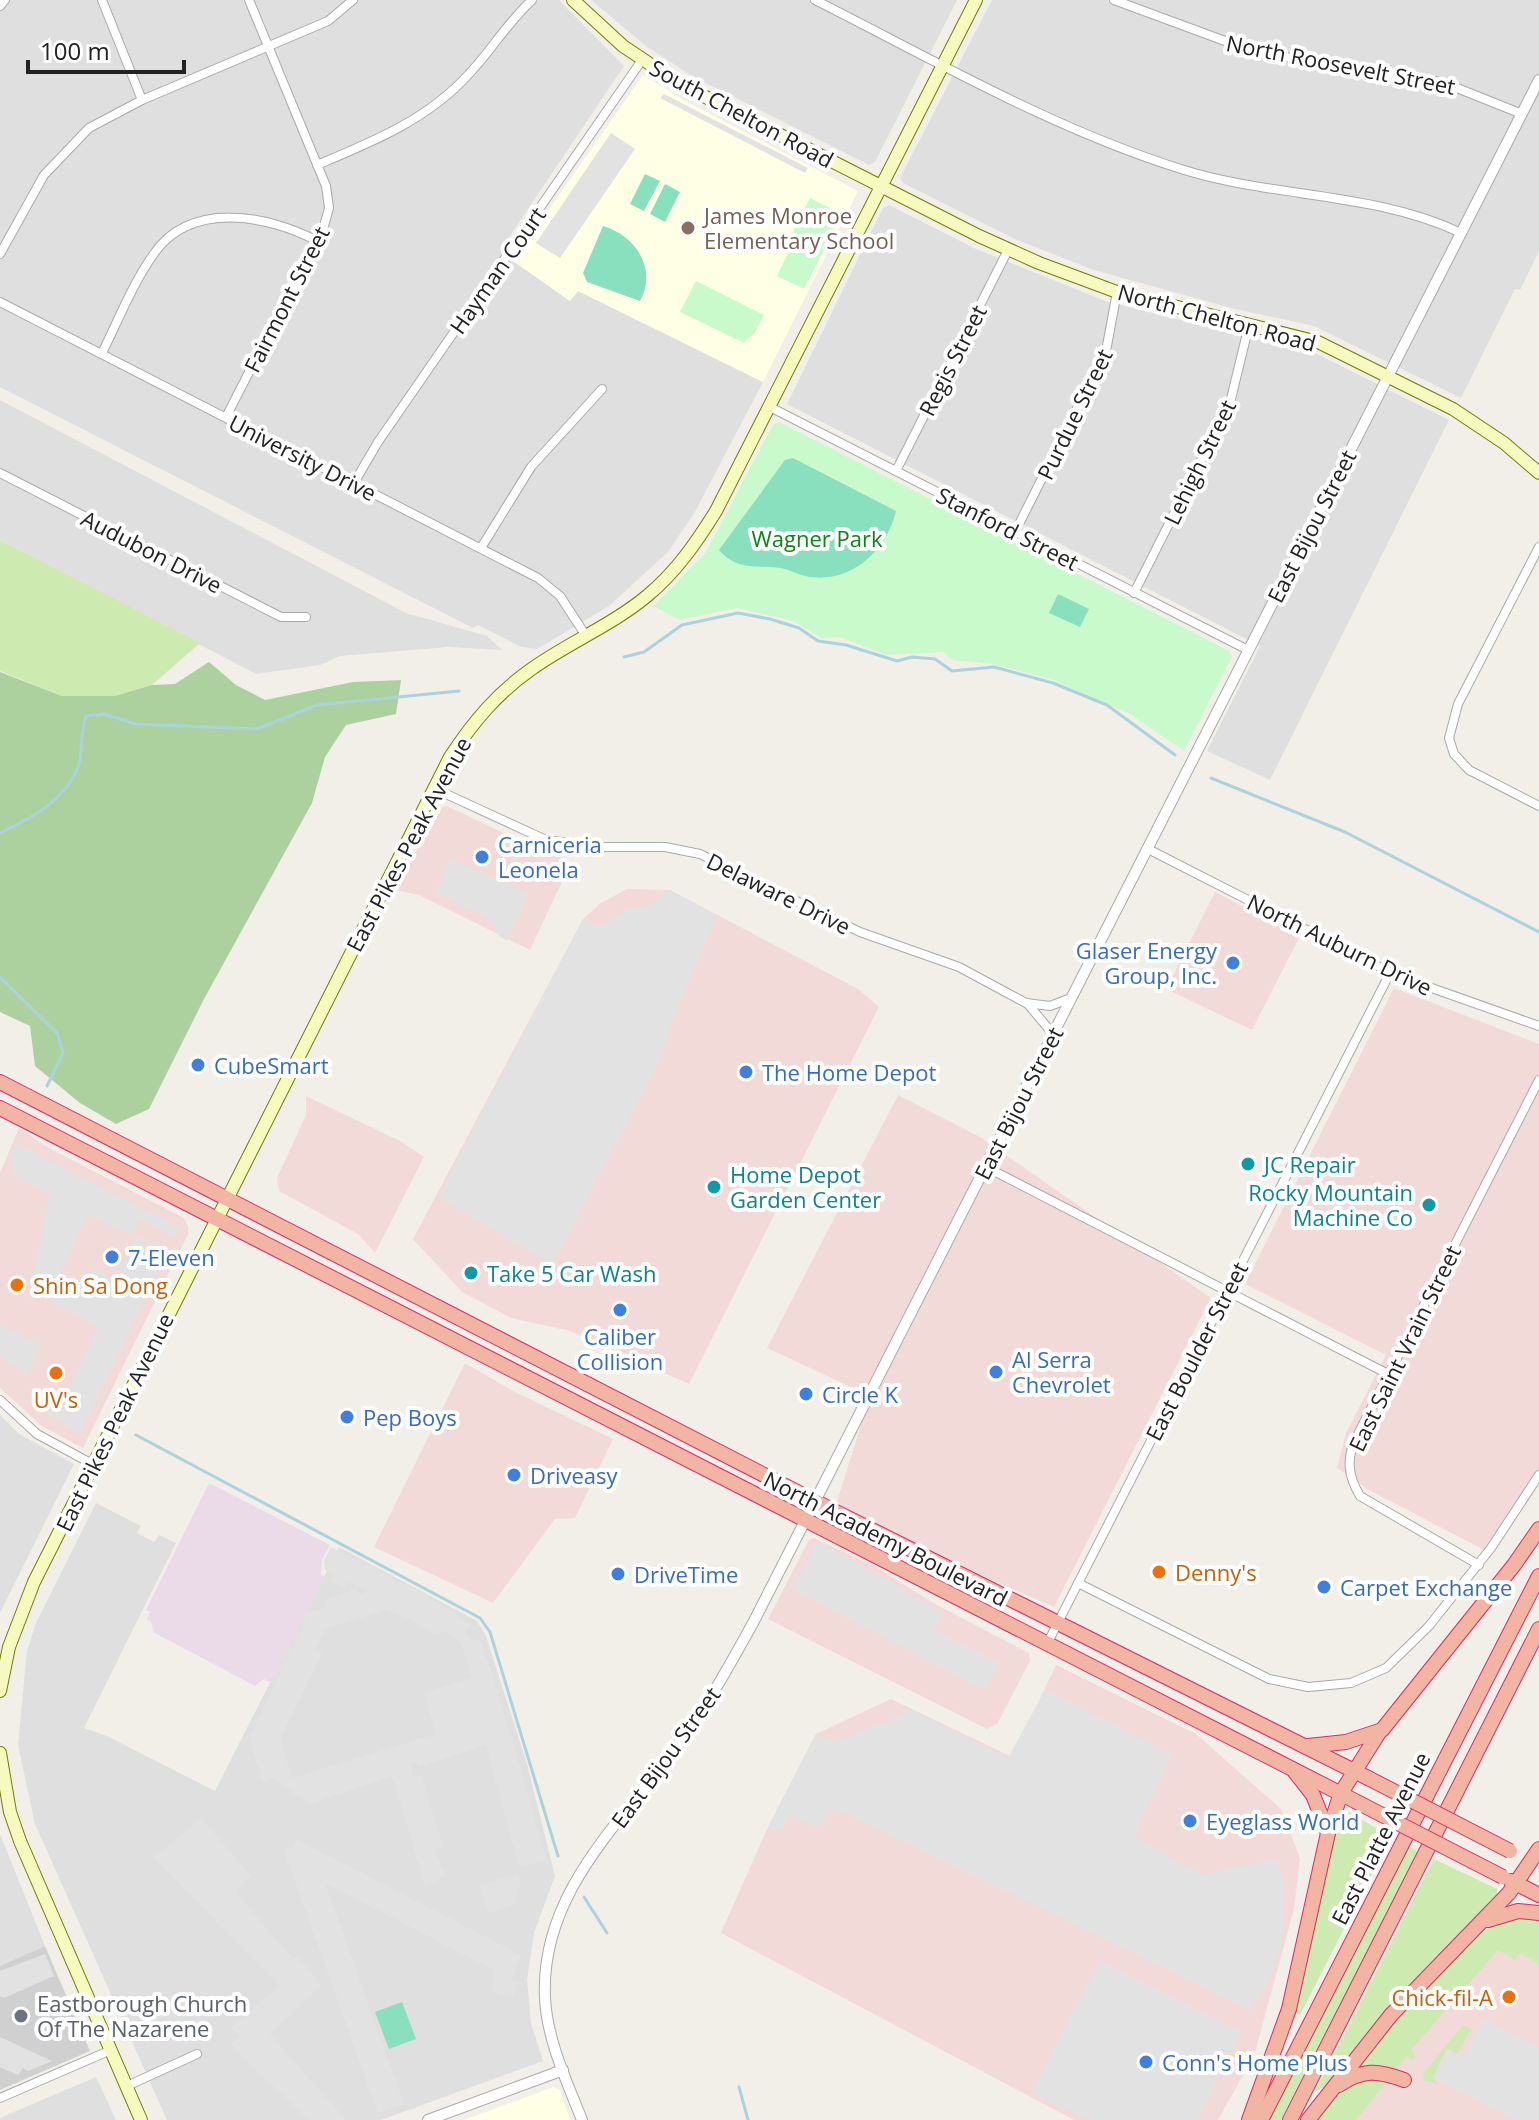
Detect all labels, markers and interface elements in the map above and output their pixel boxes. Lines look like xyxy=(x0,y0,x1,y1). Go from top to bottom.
scale bar xyxy=(28,24,184,74)
street label: North Roosevelt Street xyxy=(1224,27,1458,101)
text: 100 m xyxy=(40,34,110,67)
street label: South Chelton Road xyxy=(645,52,839,174)
street label: Hayman Court xyxy=(442,200,552,340)
place label: James Monroe Elementary School xyxy=(702,200,894,255)
marker: James Monroe Elementary School xyxy=(679,219,697,237)
street label: Fairmont Street xyxy=(236,221,336,377)
street label: North Chelton Road xyxy=(1115,276,1319,358)
street label: Regis Street xyxy=(911,299,993,421)
street label: Purdue Street xyxy=(1029,343,1119,484)
street label: Lehigh Street xyxy=(1156,394,1242,529)
street label: University Drive xyxy=(224,407,382,507)
street label: East Bijou Street xyxy=(1260,444,1363,608)
street label: Stanford Street xyxy=(932,479,1084,577)
street label: Audubon Drive xyxy=(77,503,227,599)
park label: Wagner Park xyxy=(751,523,883,553)
street label: East Pikes Peak Avenue xyxy=(339,731,477,957)
place label: Carniceria Leonela xyxy=(498,829,602,884)
street label: Delaware Drive xyxy=(702,845,856,941)
marker: Carniceria Leonela xyxy=(473,848,491,866)
street label: North Auburn Drive xyxy=(1243,886,1437,1002)
place label: Glaser Energy Group, Inc. xyxy=(1076,935,1218,990)
marker: Glaser Energy Group, Inc. xyxy=(1224,954,1242,972)
street label: East Bijou Street xyxy=(967,1021,1070,1185)
place label: CubeSmart xyxy=(214,1050,329,1080)
marker: CubeSmart xyxy=(189,1056,207,1074)
place label: The Home Depot xyxy=(762,1057,937,1087)
marker: The Home Depot xyxy=(737,1063,755,1081)
place label: JC Repair xyxy=(1262,1149,1356,1179)
marker: JC Repair xyxy=(1239,1155,1257,1173)
place label: Home Depot Garden Center xyxy=(730,1159,881,1214)
place label: Rocky Mountain Machine Co xyxy=(1248,1177,1413,1232)
marker: Home Depot Garden Center xyxy=(705,1178,723,1196)
marker: Rocky Mountain Machine Co xyxy=(1420,1196,1438,1214)
street label: East Saint Vrain Street xyxy=(1341,1240,1467,1456)
place label: 7-Eleven xyxy=(128,1242,215,1272)
marker: 7-Eleven xyxy=(103,1248,121,1266)
street label: East Boulder Street xyxy=(1138,1256,1254,1446)
place label: Take 5 Car Wash xyxy=(487,1258,657,1288)
marker: Take 5 Car Wash xyxy=(462,1264,480,1282)
place label: Shin Sa Dong xyxy=(33,1270,168,1300)
marker: Shin Sa Dong xyxy=(8,1276,26,1294)
marker: Caliber Collision xyxy=(611,1301,629,1319)
street label: East Pikes Peak Avenue xyxy=(48,1308,180,1536)
place label: Caliber Collision xyxy=(577,1321,663,1376)
place label: Al Serra Chevrolet xyxy=(1012,1344,1111,1399)
marker: Al Serra Chevrolet xyxy=(987,1363,1005,1381)
marker: UV's xyxy=(47,1364,65,1382)
place label: Circle K xyxy=(822,1379,899,1409)
place label: UV's xyxy=(34,1384,78,1414)
marker: Circle K xyxy=(797,1385,815,1403)
place label: Pep Boys xyxy=(363,1402,457,1432)
marker: Pep Boys xyxy=(338,1408,356,1426)
place label: Driveasy xyxy=(530,1460,619,1490)
street label: North Academy Boulevard xyxy=(759,1463,1013,1613)
marker: Driveasy xyxy=(505,1466,523,1484)
place label: Denny's xyxy=(1175,1557,1257,1587)
place label: DriveTime xyxy=(634,1559,738,1589)
marker: Denny's xyxy=(1150,1563,1168,1581)
marker: DriveTime xyxy=(609,1565,627,1583)
place label: Carpet Exchange xyxy=(1340,1572,1512,1602)
marker: Carpet Exchange xyxy=(1315,1578,1333,1596)
street label: East Bijou Street xyxy=(604,1680,727,1834)
street label: East Platte Avenue xyxy=(1324,1747,1436,1929)
place label: Eyeglass World xyxy=(1206,1806,1360,1836)
marker: Eyeglass World xyxy=(1181,1812,1199,1830)
place label: Chick-fil-A xyxy=(1391,1982,1493,2012)
place label: Eastborough Church Of The Nazarene xyxy=(37,1988,247,2043)
marker: Chick-fil-A xyxy=(1500,1988,1518,2006)
marker: Eastborough Church Of The Nazarene xyxy=(12,2007,30,2025)
place label: Conn's Home Plus xyxy=(1162,2047,1348,2077)
marker: Conn's Home Plus xyxy=(1137,2053,1155,2071)

